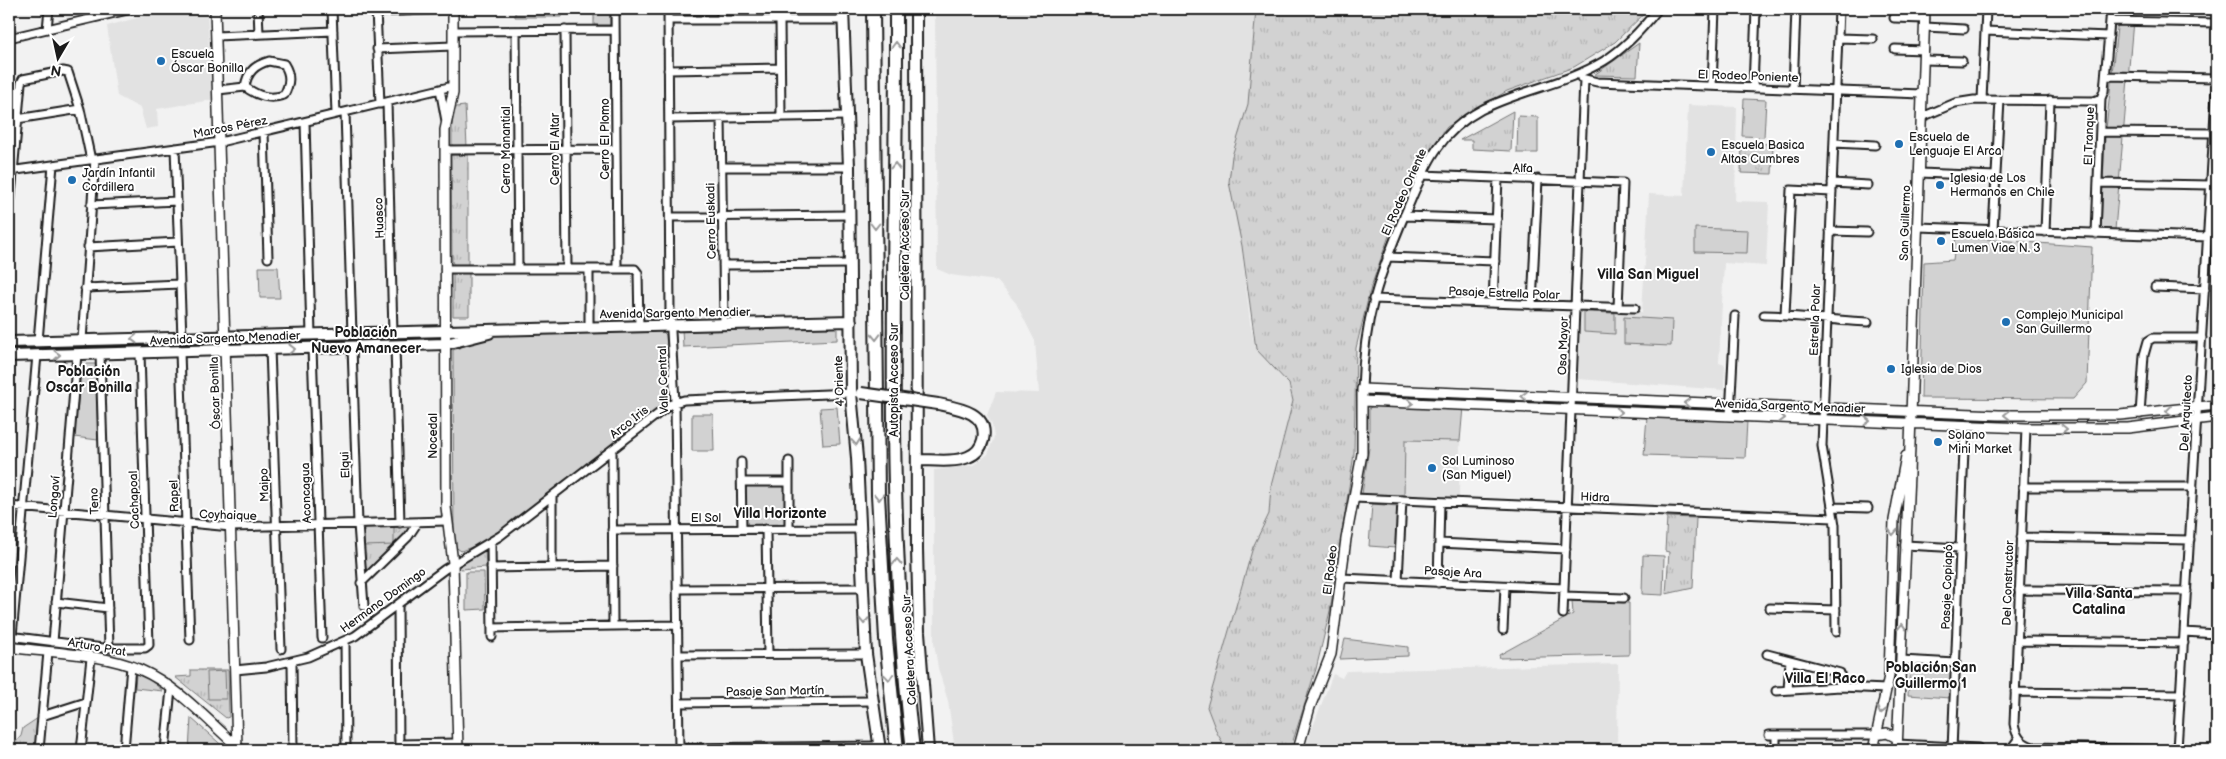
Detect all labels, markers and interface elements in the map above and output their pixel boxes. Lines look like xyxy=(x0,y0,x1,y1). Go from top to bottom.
north arrow xyxy=(32,32,82,82)
one-way arrow xyxy=(891,41,901,48)
place label: Escuela Óscar Bonilla xyxy=(171,47,244,76)
marker: Escuela Óscar Bonilla xyxy=(155,55,167,67)
text: N xyxy=(50,61,63,80)
street label: El Rodeo Poniente xyxy=(1697,67,1799,86)
street label: Cerro El Plomo xyxy=(598,98,613,180)
street label: Cerro Manantial xyxy=(499,106,514,194)
street label: El Tranque xyxy=(2081,107,2098,166)
street label: Cerro El Altar xyxy=(548,112,563,185)
street label: Marcos Pérez xyxy=(192,113,269,142)
place label: Escuela de Lenguaje El Arca xyxy=(1909,130,2002,159)
place label: Escuela Basica Altas Cumbres xyxy=(1721,138,1805,167)
marker: Escuela de Lenguaje El Arca xyxy=(1893,138,1905,150)
street label: El Rodeo Oriente xyxy=(1379,146,1430,238)
marker: Escuela Basica Altas Cumbres xyxy=(1705,146,1717,158)
street label: Alfa xyxy=(1513,161,1533,176)
one-way arrow xyxy=(890,162,901,170)
place label: Jardín Infantil Cordillera xyxy=(82,166,155,195)
place label: Iglesia de Los Hermanos en Chile xyxy=(1950,171,2055,200)
marker: Jardín Infantil Cordillera xyxy=(66,174,78,186)
marker: Iglesia de Los Hermanos en Chile xyxy=(1934,179,1946,191)
street label: Cerro Euskadi xyxy=(703,182,720,259)
street label: San Guillermo xyxy=(1897,185,1914,261)
street label: Caletera Acceso Sur xyxy=(898,189,913,300)
street label: Huasco xyxy=(371,197,388,239)
one-way arrow xyxy=(870,222,880,230)
place label: Escuela Básica Lumen Viae N. 3 xyxy=(1951,227,2041,256)
marker: Escuela Básica Lumen Viae N. 3 xyxy=(1935,235,1947,247)
district label: Villa San Miguel xyxy=(1597,266,1699,283)
street label: Estrella Polar xyxy=(1807,283,1824,356)
street label: Pasaje Estrella Polar xyxy=(1448,284,1561,303)
street label: Avenida Sargento Menadier xyxy=(600,305,751,322)
place label: Complejo Municipal San Guillermo xyxy=(2016,308,2123,337)
street label: Osa Mayor xyxy=(1555,316,1572,376)
marker: Complejo Municipal San Guillermo xyxy=(2000,316,2012,328)
street label: Autopista Acceso Sur xyxy=(887,322,902,437)
district label: Población Nuevo Amanecer xyxy=(311,324,421,357)
street label: Avenida Sargento Menadier xyxy=(150,328,301,349)
one-way arrow xyxy=(130,334,138,344)
one-way arrow xyxy=(871,334,882,342)
one-way arrow xyxy=(289,343,297,354)
street label: Valle Central xyxy=(655,345,672,415)
one-way arrow xyxy=(54,350,62,360)
street label: 4 Oriente xyxy=(831,355,848,407)
street label: Óscar Bonilla xyxy=(205,356,224,430)
place label: Iglesia de Dios xyxy=(1901,362,1982,377)
district label: Población Oscar Bonilla xyxy=(46,363,132,396)
marker: Iglesia de Dios xyxy=(1885,363,1897,375)
street label: Del Arquitecto xyxy=(2177,374,2196,452)
one-way arrow xyxy=(1520,391,1528,402)
street label: Avenida Sargento Menadier xyxy=(1715,396,1866,417)
one-way arrow xyxy=(1407,397,1415,408)
one-way arrow xyxy=(1683,397,1691,408)
street label: Arco Iris xyxy=(607,403,652,442)
one-way arrow xyxy=(2165,405,2173,416)
one-way arrow xyxy=(1616,407,1624,417)
one-way arrow xyxy=(2002,410,2010,420)
street label: Nocedal xyxy=(426,413,441,459)
one-way arrow xyxy=(1778,413,1786,423)
one-way arrow xyxy=(1863,416,1871,426)
one-way arrow xyxy=(2060,423,2068,434)
place label: Solano Mini Market xyxy=(1948,428,2012,457)
marker: Solano Mini Market xyxy=(1932,436,1944,448)
one-way arrow xyxy=(850,438,861,446)
street label: Elqui xyxy=(338,451,353,479)
place label: Sol Luminoso (San Miguel) xyxy=(1442,454,1515,483)
street label: Aconcagua xyxy=(298,462,315,524)
marker: Sol Luminoso (San Miguel) xyxy=(1426,462,1438,474)
street label: Maipo xyxy=(256,468,273,502)
street label: Cachapoal xyxy=(126,471,143,529)
street label: Longaví xyxy=(45,475,64,519)
street label: Rapel xyxy=(166,480,183,512)
street label: Teno xyxy=(87,487,102,515)
street label: Hidra xyxy=(1580,489,1610,506)
one-way arrow xyxy=(873,493,884,501)
district label: Villa Horizonte xyxy=(734,505,826,522)
street label: Coyhaique xyxy=(199,507,257,524)
street label: El Sol xyxy=(691,511,721,526)
one-way arrow xyxy=(1888,528,1898,536)
street label: Del Constructor xyxy=(2000,540,2018,626)
street label: El Rodeo xyxy=(1320,544,1341,596)
street label: Pasaje Copiapó xyxy=(1939,544,1956,630)
one-way arrow xyxy=(891,558,902,566)
street label: Pasaje Ara xyxy=(1424,563,1483,582)
street label: Hermano Domingo xyxy=(337,564,429,637)
district label: Villa Santa Catalina xyxy=(2065,585,2133,618)
street label: Caletera Acceso Sur xyxy=(899,594,920,706)
one-way arrow xyxy=(859,618,869,626)
one-way arrow xyxy=(1897,623,1907,631)
street label: Arturo Prat xyxy=(67,635,127,660)
district label: Población San Guillermo 1 xyxy=(1886,659,1977,692)
district label: Villa El Raco xyxy=(1785,670,1865,687)
one-way arrow xyxy=(883,673,894,681)
street label: Pasaje San Martín xyxy=(726,683,825,700)
one-way arrow xyxy=(1876,706,1887,715)

